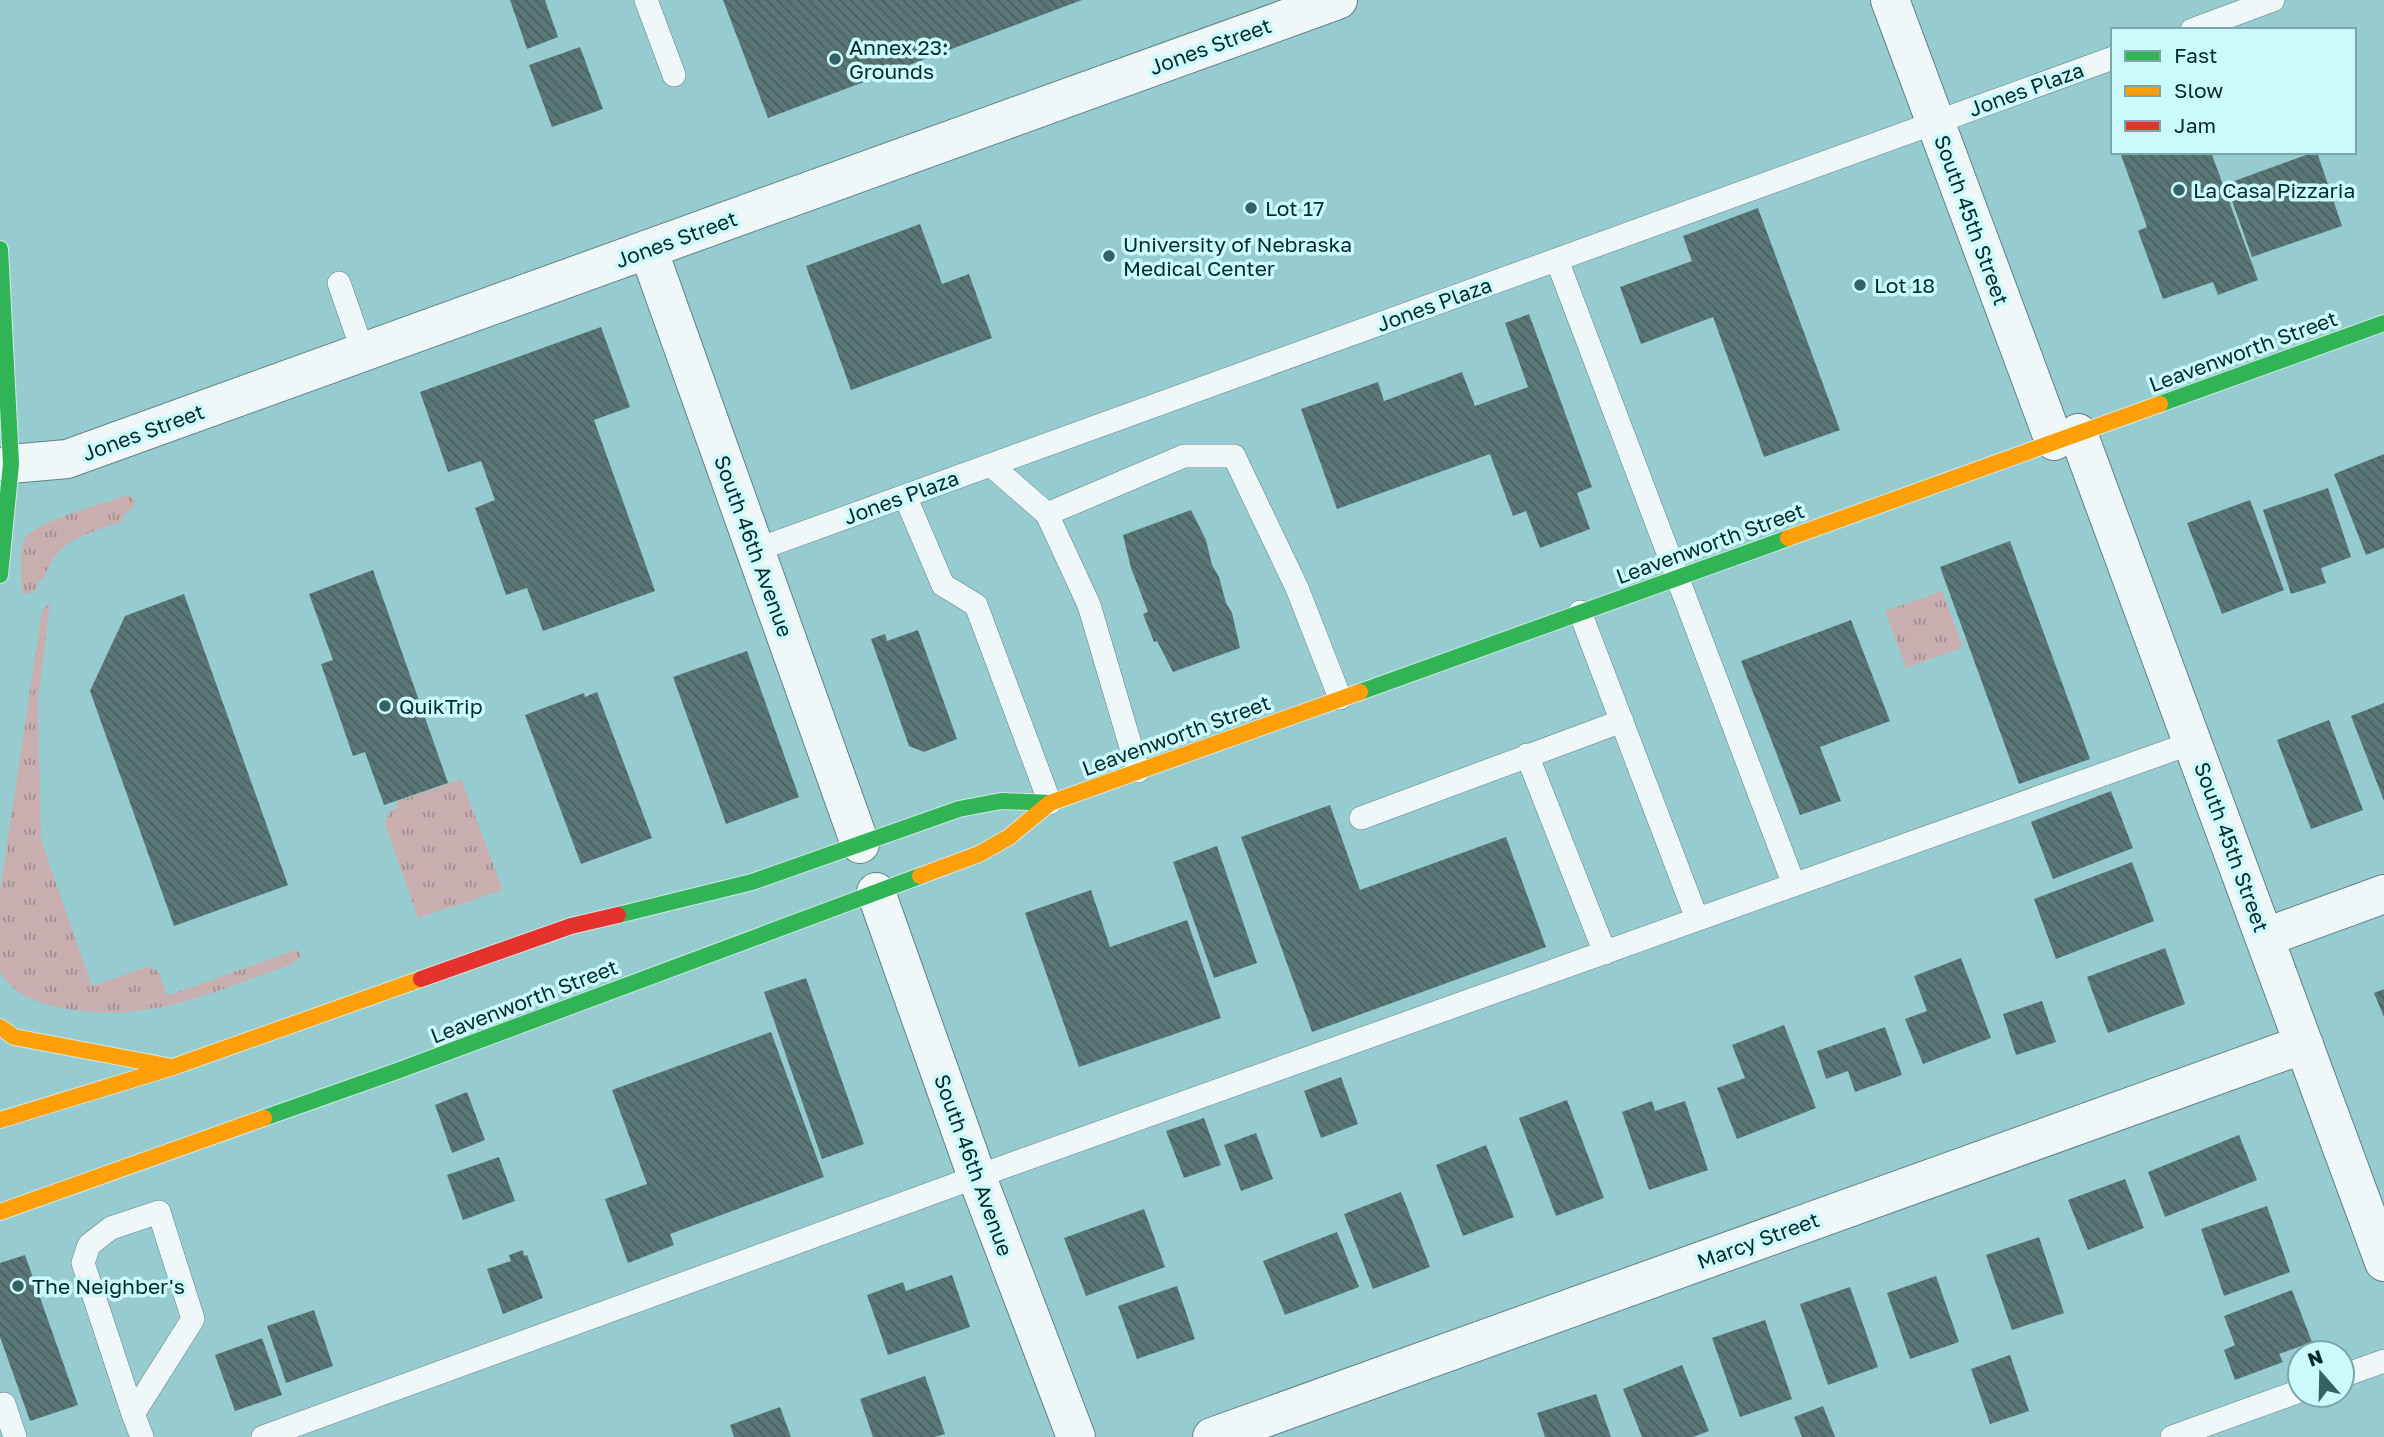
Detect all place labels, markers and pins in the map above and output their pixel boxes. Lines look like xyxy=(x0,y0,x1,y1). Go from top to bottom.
place label: Annex 23: Grounds xyxy=(849,34,948,84)
marker: Annex 23: Grounds xyxy=(827,51,843,67)
place label: La Casa Pizzaria xyxy=(2193,177,2355,203)
marker: La Casa Pizzaria xyxy=(2171,182,2187,198)
place label: Lot 17 xyxy=(1265,195,1324,221)
marker: Lot 17 xyxy=(1243,200,1259,216)
place label: University of Nebraska Medical Center xyxy=(1123,231,1352,281)
marker: University of Nebraska Medical Center xyxy=(1101,248,1117,264)
place label: Lot 18 xyxy=(1874,272,1935,298)
marker: Lot 18 xyxy=(1852,277,1868,293)
place label: QuikTrip xyxy=(399,693,483,719)
marker: QuikTrip xyxy=(377,698,393,714)
place label: The Neighber's xyxy=(32,1273,185,1299)
marker: The Neighber's xyxy=(10,1278,26,1294)

